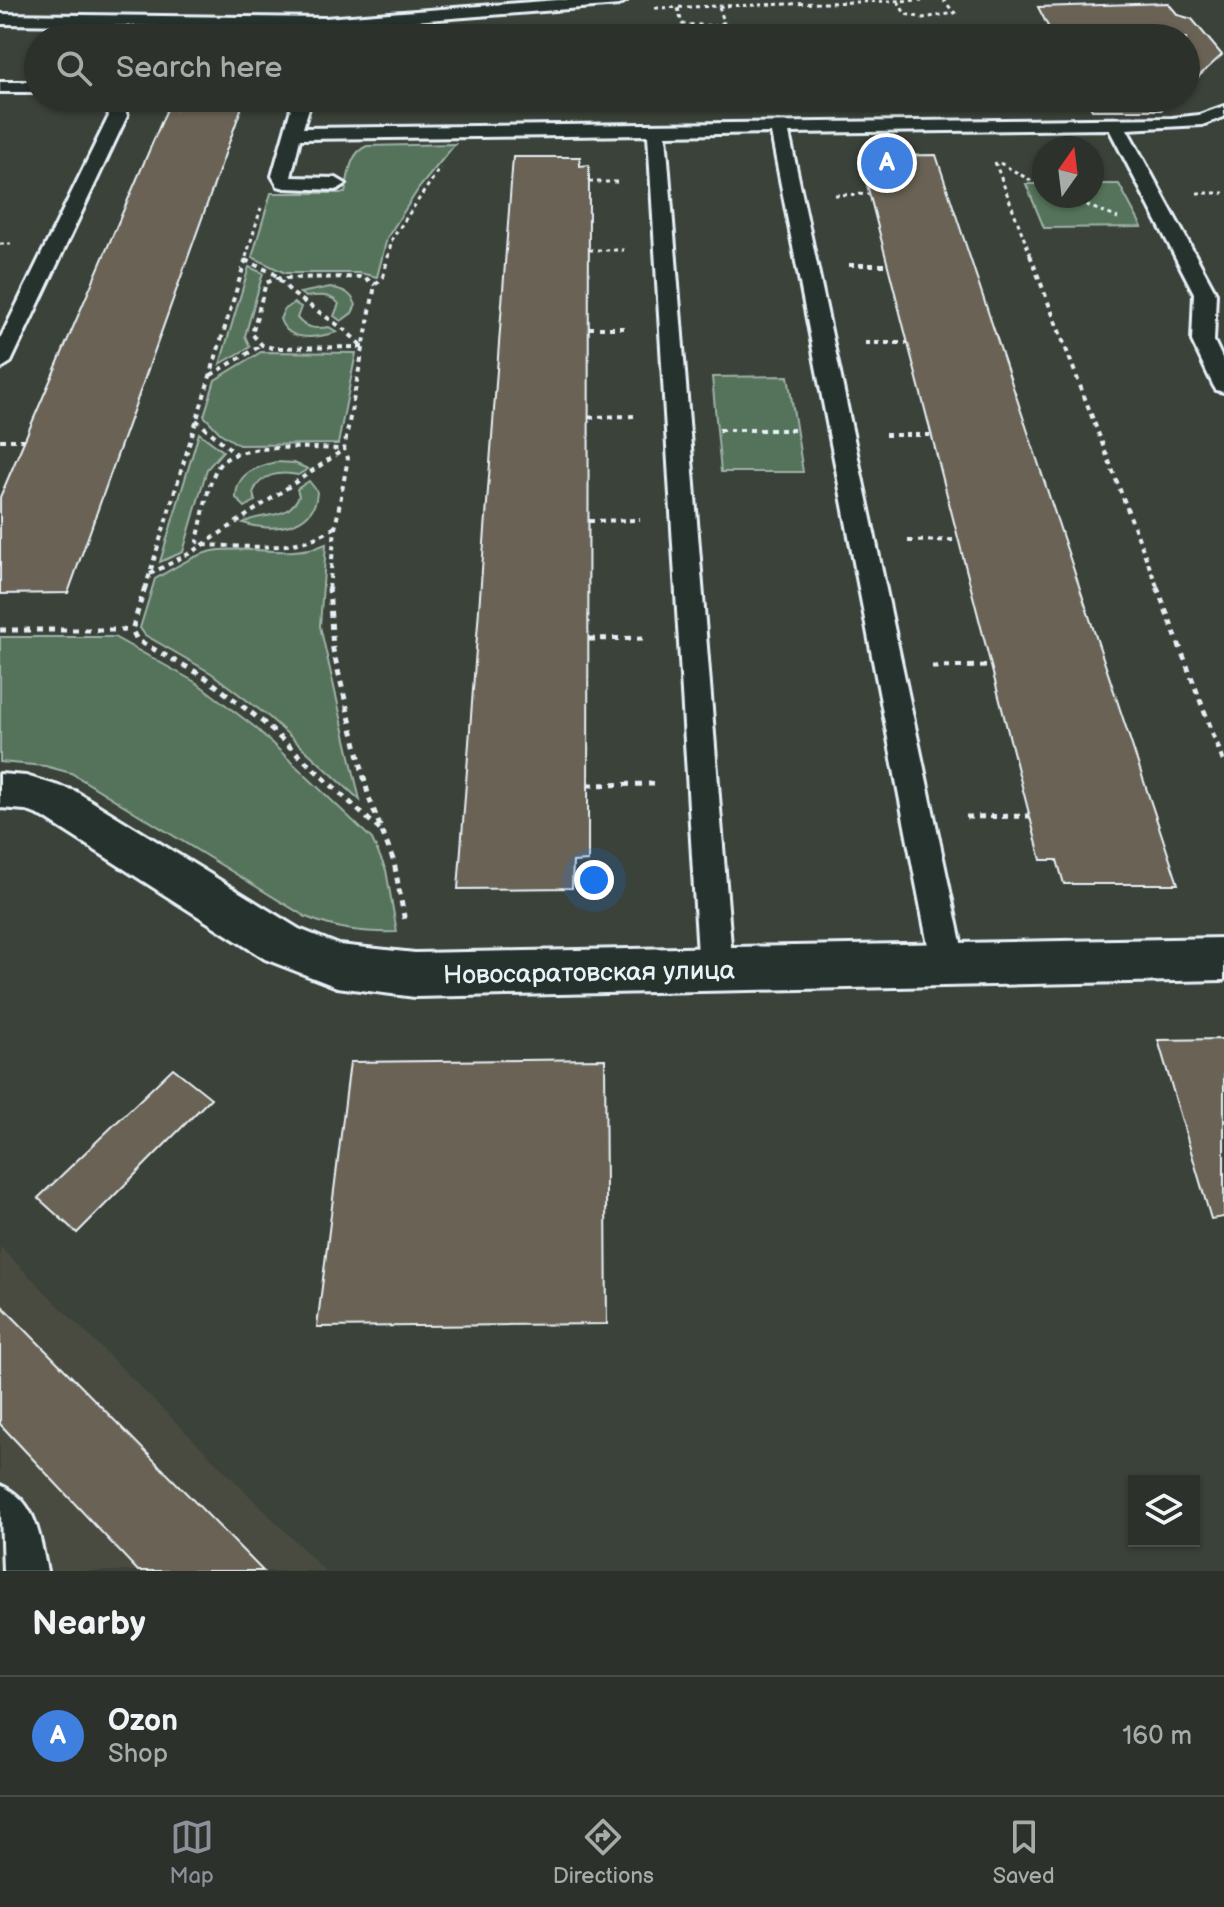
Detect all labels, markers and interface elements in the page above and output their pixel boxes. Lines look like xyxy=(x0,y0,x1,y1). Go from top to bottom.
search box xyxy=(24,24,1200,112)
icon: search xyxy=(52,46,96,90)
text: Search here xyxy=(116,50,282,86)
pin: A xyxy=(861,133,913,193)
north arrow xyxy=(1032,136,1104,208)
your location xyxy=(574,860,614,900)
street label: Новосаратовская улица xyxy=(443,955,735,992)
map controls xyxy=(1128,1475,1200,1547)
button: layers xyxy=(1128,1475,1200,1547)
text: Nearby xyxy=(32,1603,146,1644)
text: Ozon xyxy=(108,1703,178,1739)
text: A xyxy=(50,1721,66,1752)
text: 160 m xyxy=(1122,1721,1192,1752)
text: Shop xyxy=(108,1739,168,1770)
tab: Map xyxy=(169,1815,214,1890)
tab: Directions xyxy=(553,1815,654,1890)
tab: Saved xyxy=(993,1815,1055,1890)

